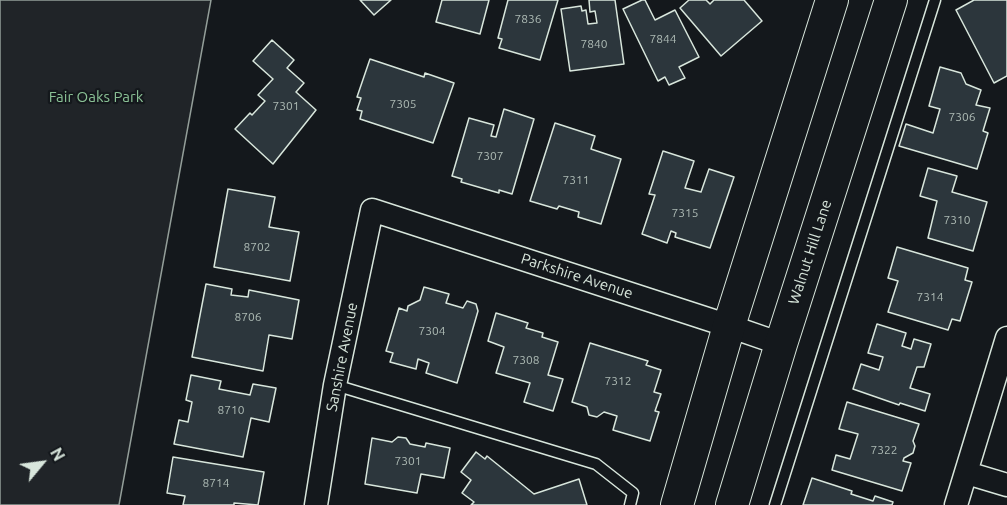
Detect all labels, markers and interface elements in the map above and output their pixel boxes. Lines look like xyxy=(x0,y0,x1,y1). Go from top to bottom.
house number: 7836 xyxy=(514,12,542,26)
house number: 7844 xyxy=(649,32,677,46)
house number: 7840 xyxy=(580,37,608,51)
park label: Fair Oaks Park xyxy=(49,88,143,106)
house number: 7305 xyxy=(389,97,417,111)
house number: 7301 xyxy=(272,99,300,113)
house number: 7306 xyxy=(948,110,976,124)
house number: 7307 xyxy=(476,149,504,163)
house number: 7311 xyxy=(562,173,590,187)
street label: Walnut Hill Lane xyxy=(785,197,835,307)
house number: 7315 xyxy=(671,206,699,220)
house number: 7310 xyxy=(943,213,971,227)
house number: 8702 xyxy=(243,240,271,254)
street label: Parkshire Avenue xyxy=(519,249,635,303)
house number: 7314 xyxy=(916,290,944,304)
street label: Sanshire Avenue xyxy=(323,301,361,413)
house number: 8706 xyxy=(234,310,262,324)
house number: 7304 xyxy=(418,324,446,338)
house number: 7308 xyxy=(512,353,540,367)
house number: 7312 xyxy=(604,374,632,388)
house number: 8710 xyxy=(217,403,245,417)
north arrow xyxy=(12,433,72,493)
house number: 7322 xyxy=(870,443,898,457)
text: N xyxy=(47,445,69,464)
house number: 7301 xyxy=(394,454,422,468)
house number: 8714 xyxy=(202,476,230,490)

